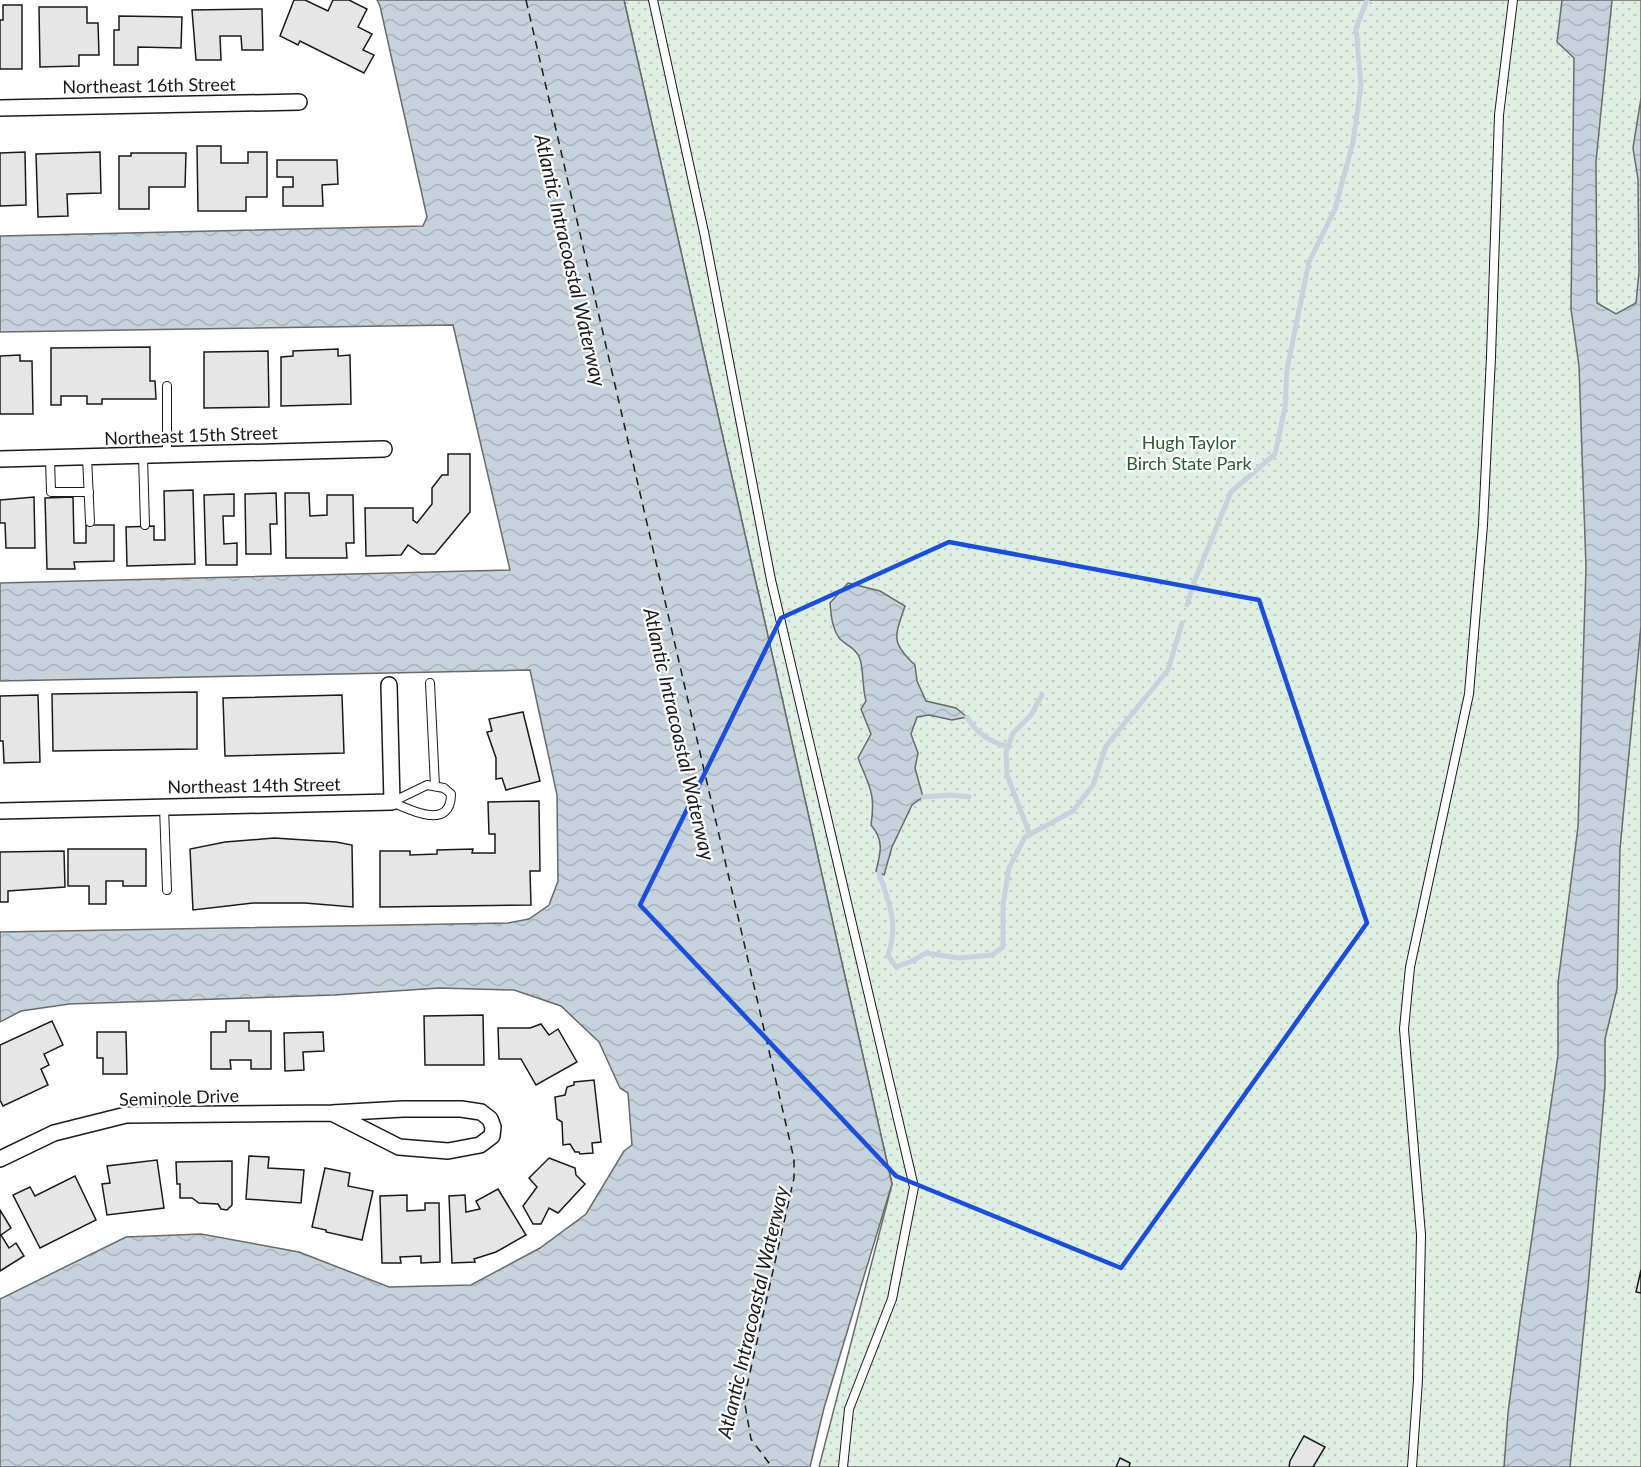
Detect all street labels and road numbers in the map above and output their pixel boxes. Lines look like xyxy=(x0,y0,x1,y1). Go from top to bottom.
street label: Northeast 16th Street xyxy=(62,72,236,98)
street label: Northeast 15th Street xyxy=(104,421,279,449)
street label: Northeast 14th Street xyxy=(167,772,341,798)
street label: Seminole Drive xyxy=(119,1084,239,1110)

